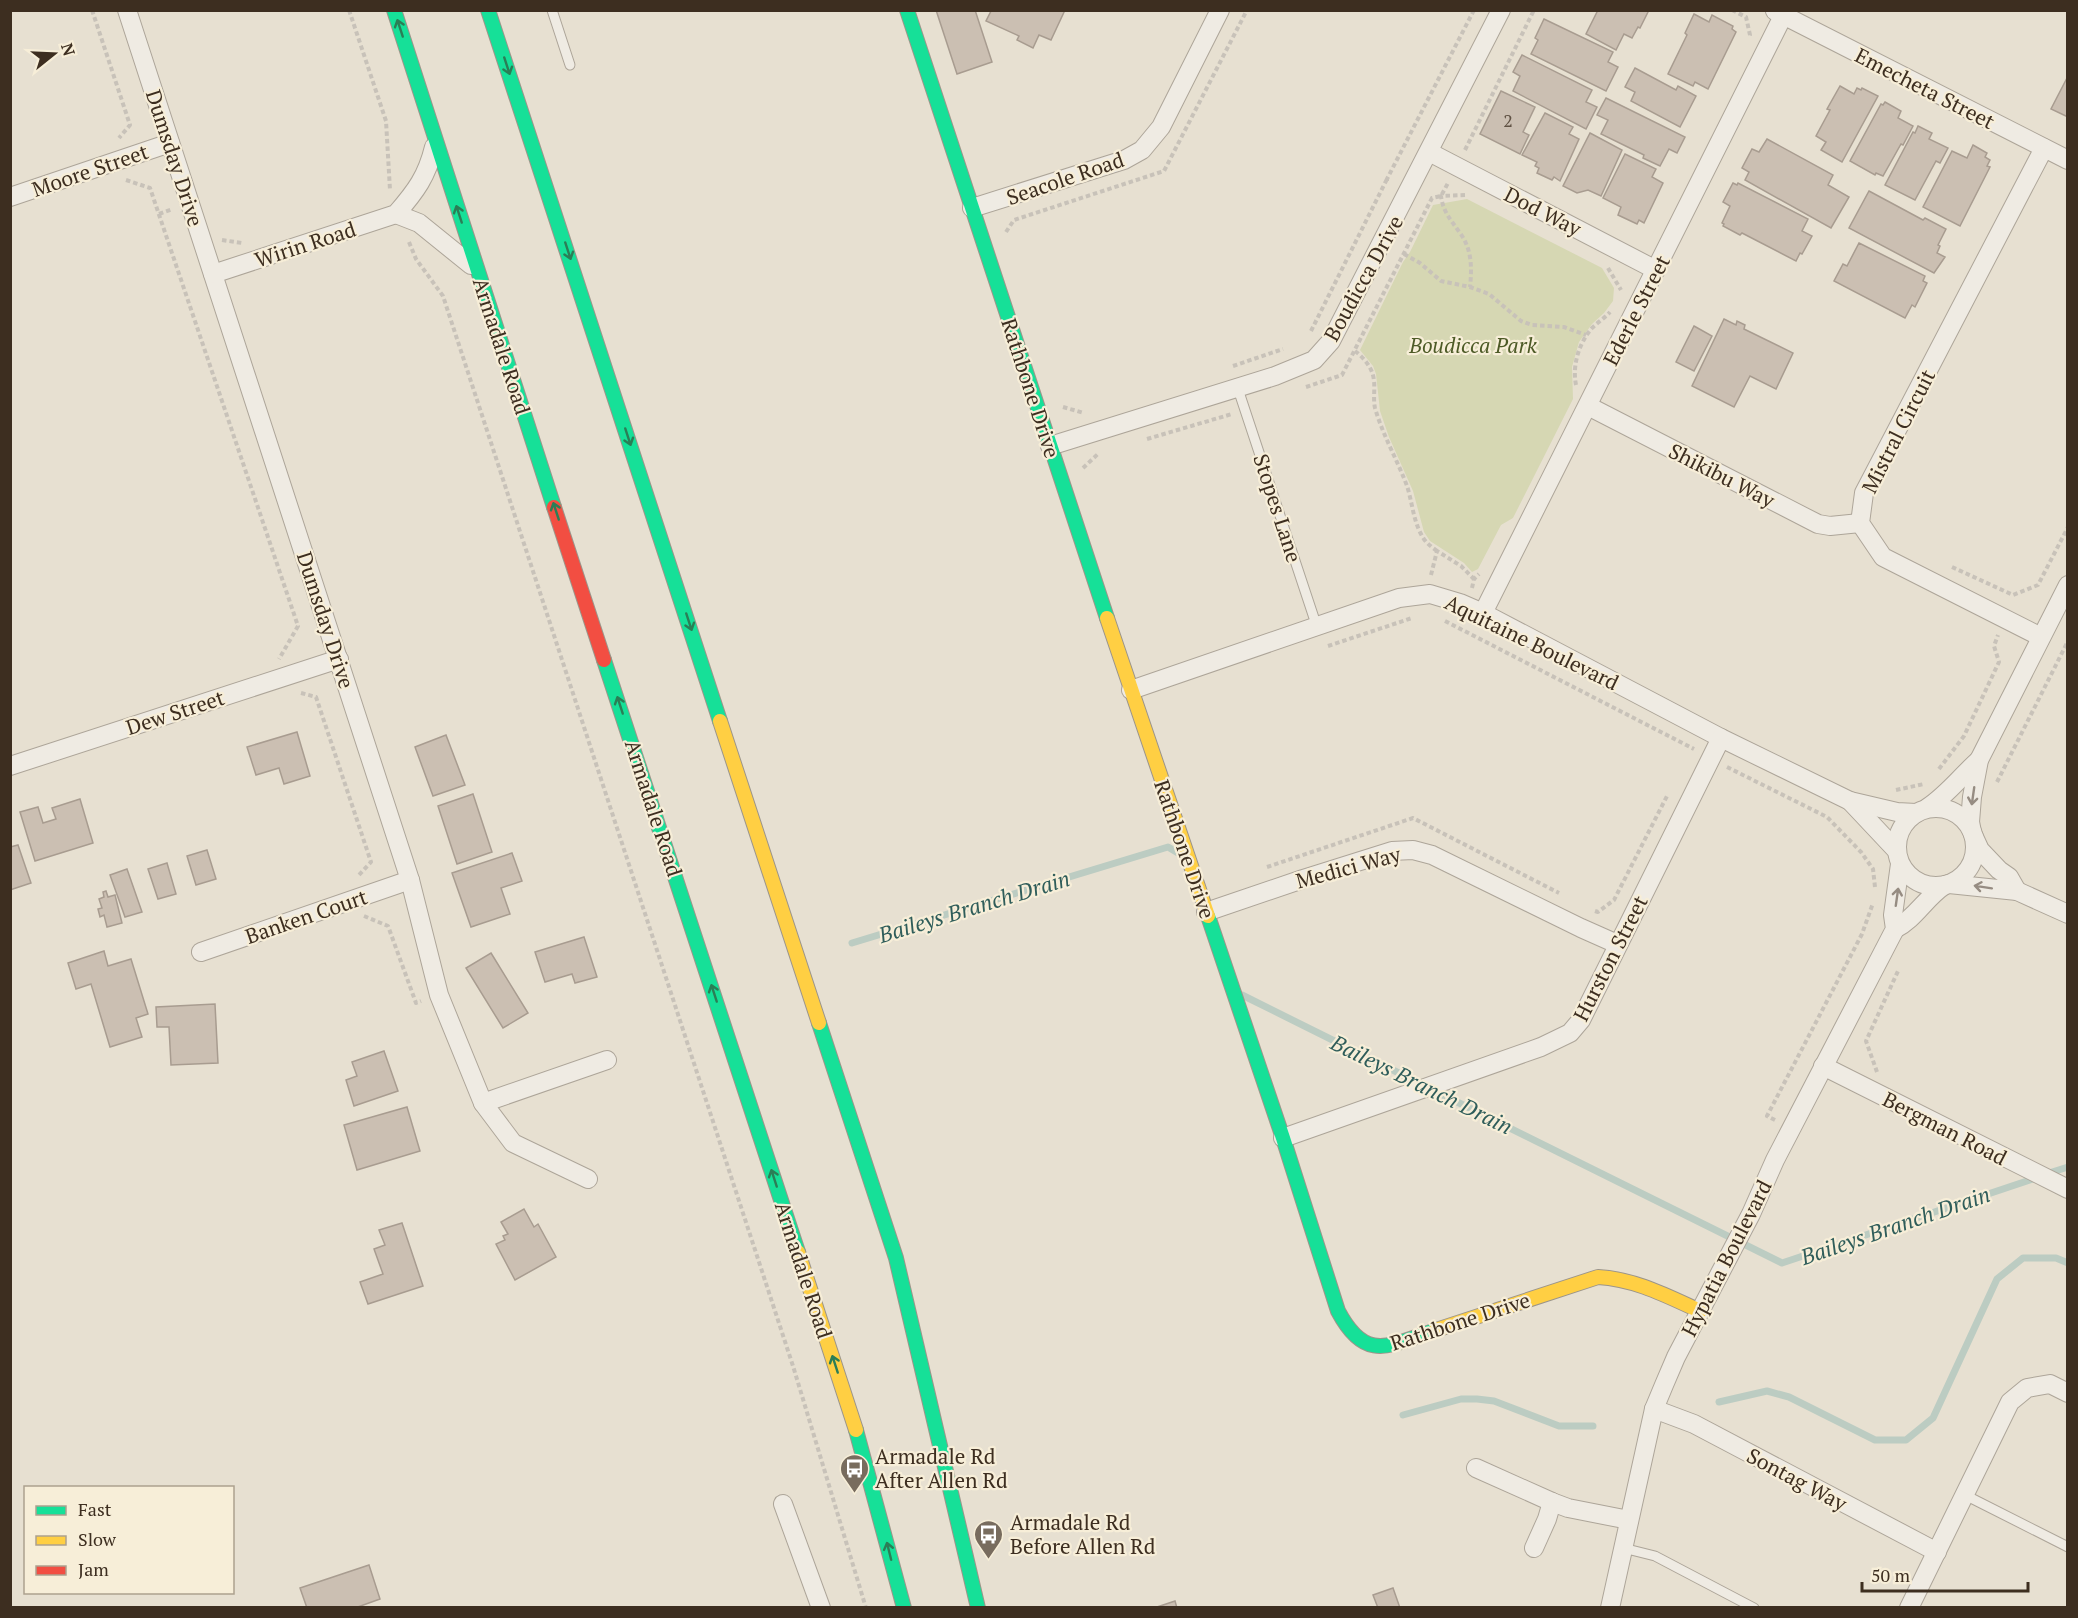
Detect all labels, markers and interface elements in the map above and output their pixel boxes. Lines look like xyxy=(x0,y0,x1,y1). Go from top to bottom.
one-way arrow xyxy=(394,19,405,38)
north arrow xyxy=(24,24,84,84)
text: N xyxy=(56,40,81,59)
street label: Emecheta Street xyxy=(1850,41,2000,135)
one-way arrow xyxy=(502,56,513,75)
street label: Dumsday Drive xyxy=(140,86,210,230)
house number: 2 xyxy=(1503,108,1513,132)
street label: Moore Street xyxy=(28,137,152,203)
street label: Seacole Road xyxy=(1003,145,1128,211)
street label: Dod Way xyxy=(1500,180,1587,242)
one-way arrow xyxy=(453,205,464,224)
street label: Boudicca Drive xyxy=(1317,210,1409,346)
street label: Wirin Road xyxy=(251,214,359,273)
one-way arrow xyxy=(563,241,574,260)
street label: Ederle Street xyxy=(1596,250,1676,370)
street label: Armadale Road xyxy=(467,274,537,418)
street label: Rathbone Drive xyxy=(995,315,1067,461)
park label: Boudicca Park xyxy=(1408,331,1538,359)
street label: Mistral Circuit xyxy=(1855,364,1941,498)
one-way arrow xyxy=(623,427,634,446)
street label: Shikibu Way xyxy=(1664,436,1780,514)
street label: Stopes Lane xyxy=(1247,450,1309,566)
one-way arrow xyxy=(550,502,561,521)
street label: Dumsday Drive xyxy=(291,548,361,692)
street label: Aquitaine Boulevard xyxy=(1440,588,1624,696)
one-way arrow xyxy=(684,612,695,631)
street label: Dew Street xyxy=(122,683,228,741)
one-way arrow xyxy=(614,696,625,715)
street label: Armadale Road xyxy=(619,736,689,880)
street label: Rathbone Drive xyxy=(1148,776,1222,922)
one-way arrow xyxy=(1967,785,1978,805)
street label: Medici Way xyxy=(1292,839,1404,894)
water label: Baileys Branch Drain xyxy=(874,863,1073,949)
street label: Banken Court xyxy=(241,882,371,950)
one-way arrow xyxy=(1974,882,1993,893)
one-way arrow xyxy=(1891,887,1902,907)
street label: Hurston Street xyxy=(1566,890,1654,1026)
one-way arrow xyxy=(708,984,719,1003)
water label: Baileys Branch Drain xyxy=(1326,1027,1518,1141)
street label: Bergman Road xyxy=(1878,1085,2012,1171)
one-way arrow xyxy=(768,1169,779,1188)
street label: Hypatia Boulevard xyxy=(1674,1175,1778,1341)
water label: Baileys Branch Drain xyxy=(1795,1179,1994,1271)
street label: Armadale Road xyxy=(769,1198,839,1342)
street label: Rathbone Drive xyxy=(1387,1285,1533,1357)
one-way arrow xyxy=(828,1355,839,1374)
street label: Sontag Way xyxy=(1742,1441,1852,1517)
place label: Armadale Rd After Allen Rd xyxy=(875,1442,1008,1494)
bus stop icon: Armadale Rd After Allen Rd xyxy=(838,1452,870,1494)
legend xyxy=(24,1486,234,1594)
text: Fast xyxy=(78,1497,112,1521)
place label: Armadale Rd Before Allen Rd xyxy=(1010,1508,1156,1560)
bus stop icon: Armadale Rd Before Allen Rd xyxy=(973,1518,1005,1560)
text: Slow xyxy=(78,1527,117,1551)
one-way arrow xyxy=(883,1542,895,1561)
scale bar xyxy=(1862,1555,2028,1593)
text: Jam xyxy=(78,1557,109,1581)
text: 50 m xyxy=(1871,1563,1911,1587)

